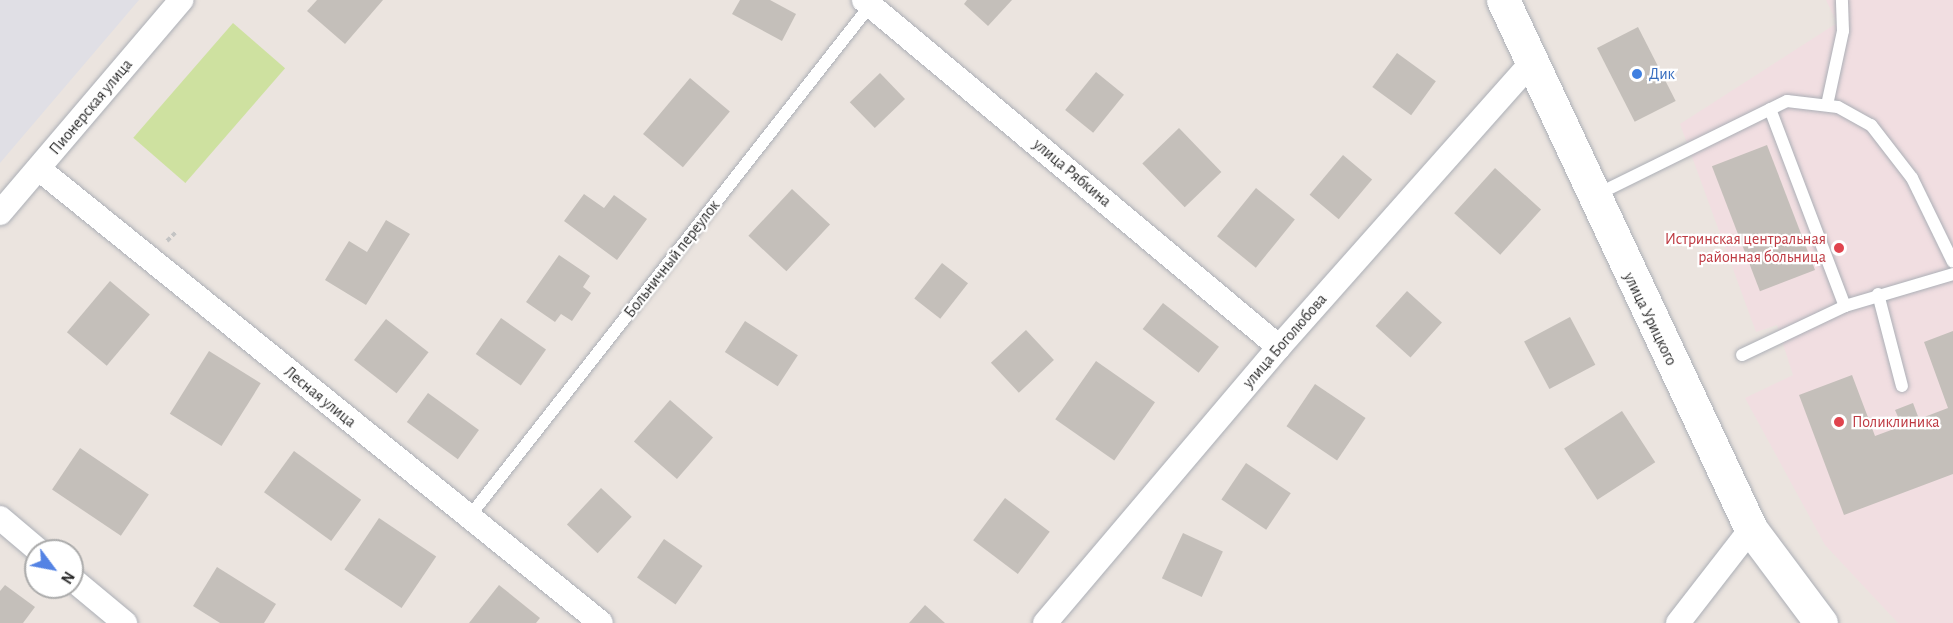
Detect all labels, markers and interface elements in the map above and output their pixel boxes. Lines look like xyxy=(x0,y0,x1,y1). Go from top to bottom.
street label: Пионерская улица xyxy=(45,55,137,159)
place label: Дик xyxy=(1649,64,1675,84)
marker: Дик xyxy=(1630,67,1644,81)
street label: улица Рябкина xyxy=(1029,135,1115,211)
street label: Больничный переулок xyxy=(620,196,724,322)
place label: Истринская центральная районная больница xyxy=(1665,229,1826,267)
marker: Истринская центральная районная больница xyxy=(1830,239,1848,257)
street label: улица Урицкого xyxy=(1619,269,1681,369)
street label: улица Боголюбова xyxy=(1239,290,1331,392)
street label: Лесная улица xyxy=(280,362,360,432)
place label: Поликлиника xyxy=(1852,412,1940,432)
marker: Поликлиника xyxy=(1830,413,1848,431)
north arrow xyxy=(24,539,84,599)
text: N xyxy=(58,569,77,586)

